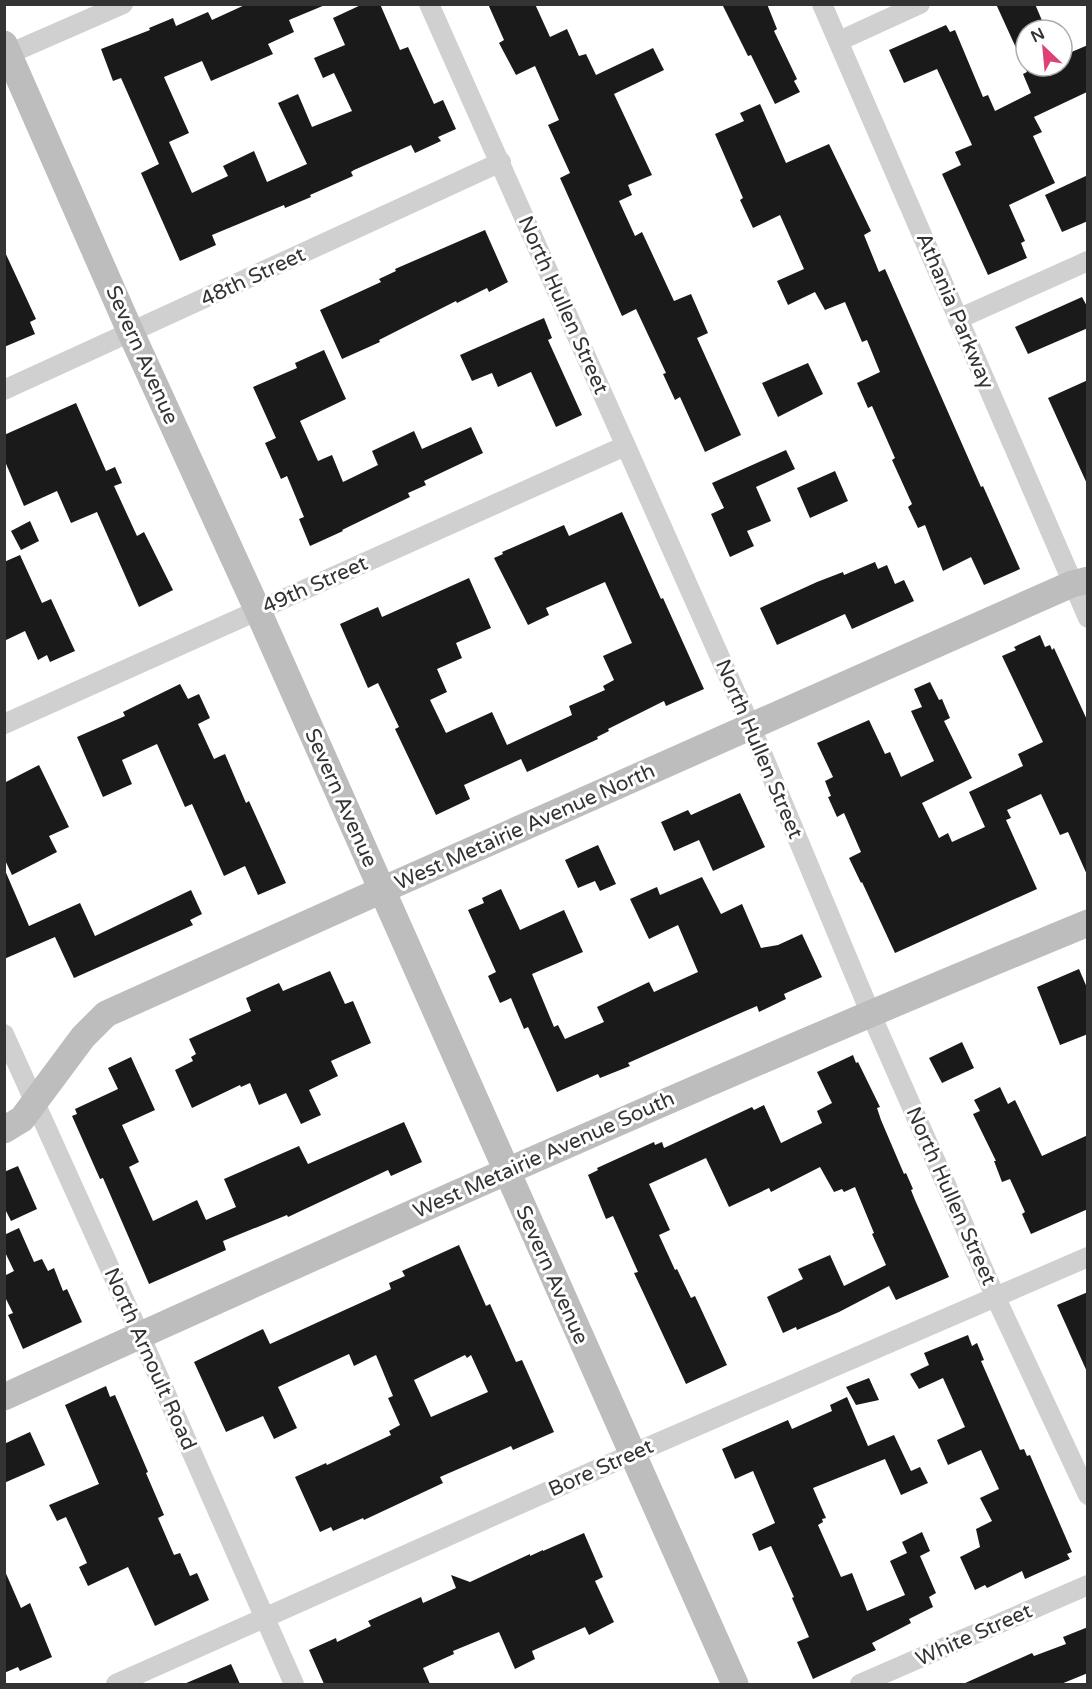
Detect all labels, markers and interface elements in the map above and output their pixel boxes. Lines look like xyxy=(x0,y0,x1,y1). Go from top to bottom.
north arrow xyxy=(1014,18,1074,78)
text: N xyxy=(1028,24,1048,47)
street label: North Hullen Street xyxy=(512,212,614,398)
street label: Athania Parkway xyxy=(911,229,999,393)
street label: 48th Street xyxy=(197,242,309,312)
street label: Severn Avenue xyxy=(100,282,184,428)
street label: 49th Street xyxy=(258,551,372,619)
street label: North Hullen Street xyxy=(710,655,808,843)
street label: Severn Avenue xyxy=(299,725,383,871)
street label: West Metairie Avenue North xyxy=(391,758,659,896)
street label: West Metairie Avenue South xyxy=(410,1086,678,1224)
street label: North Hullen Street xyxy=(900,1103,1002,1289)
street label: Severn Avenue xyxy=(510,1202,594,1348)
street label: North Arnoult Road xyxy=(99,1264,201,1454)
street label: Bore Street xyxy=(545,1434,657,1502)
street label: White Street xyxy=(912,1598,1036,1672)

